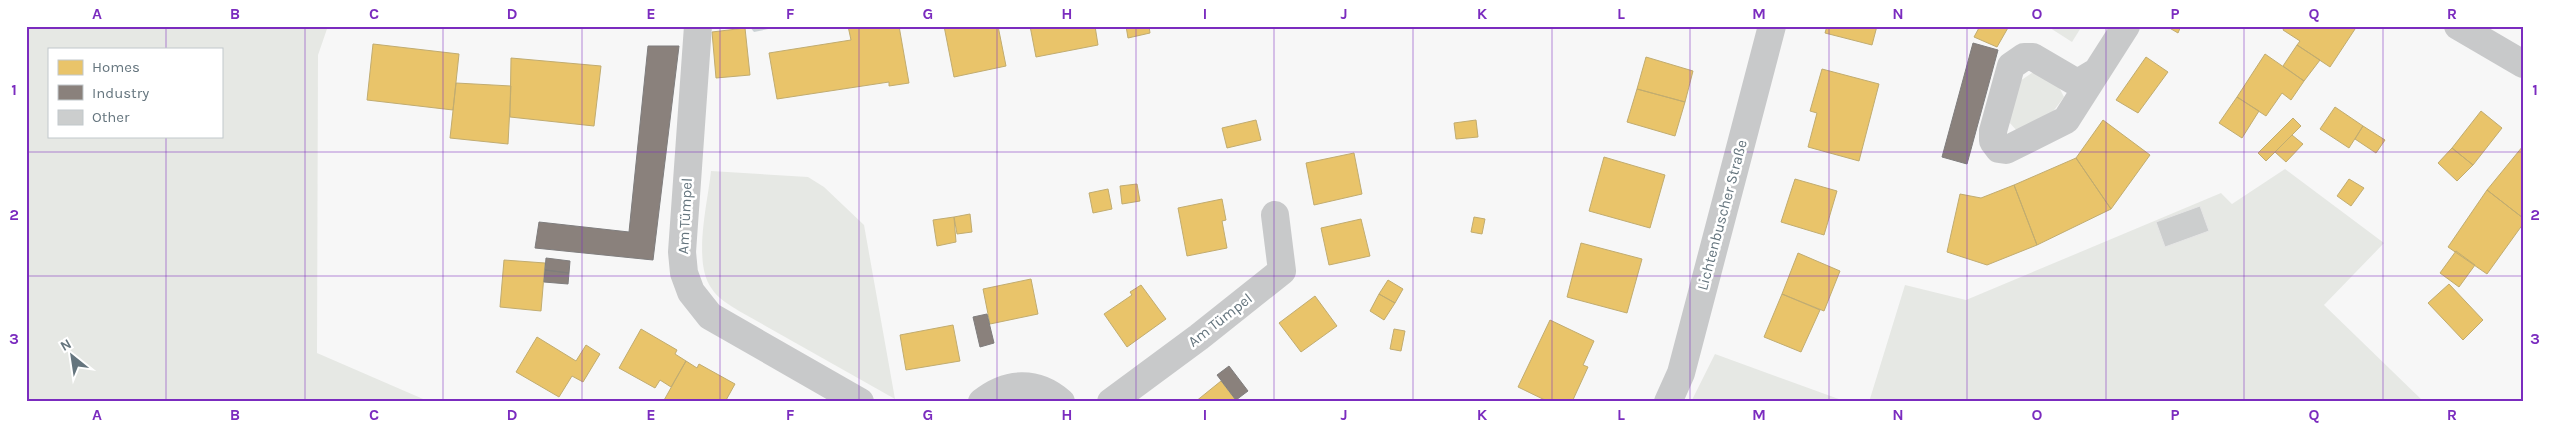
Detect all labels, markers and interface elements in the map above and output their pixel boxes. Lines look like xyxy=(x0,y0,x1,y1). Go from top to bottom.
text: A xyxy=(92,4,102,23)
text: B xyxy=(230,4,240,23)
text: C xyxy=(369,4,379,23)
text: D xyxy=(507,4,518,23)
text: E xyxy=(646,4,656,23)
text: F xyxy=(786,4,795,23)
text: G xyxy=(923,4,933,23)
text: H xyxy=(1061,4,1073,23)
text: I xyxy=(1203,4,1207,23)
text: J xyxy=(1340,4,1348,23)
text: K xyxy=(1477,4,1488,23)
text: L xyxy=(1617,4,1625,23)
text: M xyxy=(1752,4,1766,23)
text: N xyxy=(1892,4,1904,23)
text: O xyxy=(2032,4,2043,23)
text: P xyxy=(2170,4,2180,23)
text: Q xyxy=(2309,4,2320,23)
text: R xyxy=(2447,4,2457,23)
legend xyxy=(48,48,222,138)
text: Homes xyxy=(92,58,140,76)
text: 1 xyxy=(11,80,17,99)
text: 1 xyxy=(2532,80,2538,99)
text: Industry xyxy=(92,84,149,102)
text: Other xyxy=(92,108,130,126)
street label: Lichtenbuscher Straße xyxy=(1693,138,1751,292)
street label: Am Tümpel xyxy=(674,177,696,255)
text: 2 xyxy=(9,205,19,224)
text: 2 xyxy=(2530,205,2540,224)
street label: Am Tümpel xyxy=(1184,289,1256,351)
text: 3 xyxy=(9,329,19,348)
text: 3 xyxy=(2530,329,2540,348)
north arrow xyxy=(48,330,98,380)
text: N xyxy=(57,335,74,355)
text: A xyxy=(92,405,102,424)
text: B xyxy=(230,405,240,424)
text: C xyxy=(369,405,379,424)
text: D xyxy=(507,405,518,424)
text: E xyxy=(646,405,656,424)
text: F xyxy=(786,405,795,424)
text: G xyxy=(923,405,933,424)
text: H xyxy=(1061,405,1073,424)
text: I xyxy=(1203,405,1207,424)
text: J xyxy=(1340,405,1348,424)
text: K xyxy=(1477,405,1488,424)
text: L xyxy=(1617,405,1625,424)
text: M xyxy=(1752,405,1766,424)
text: N xyxy=(1892,405,1904,424)
text: O xyxy=(2032,405,2043,424)
text: P xyxy=(2170,405,2180,424)
text: Q xyxy=(2309,405,2320,424)
text: R xyxy=(2447,405,2457,424)

